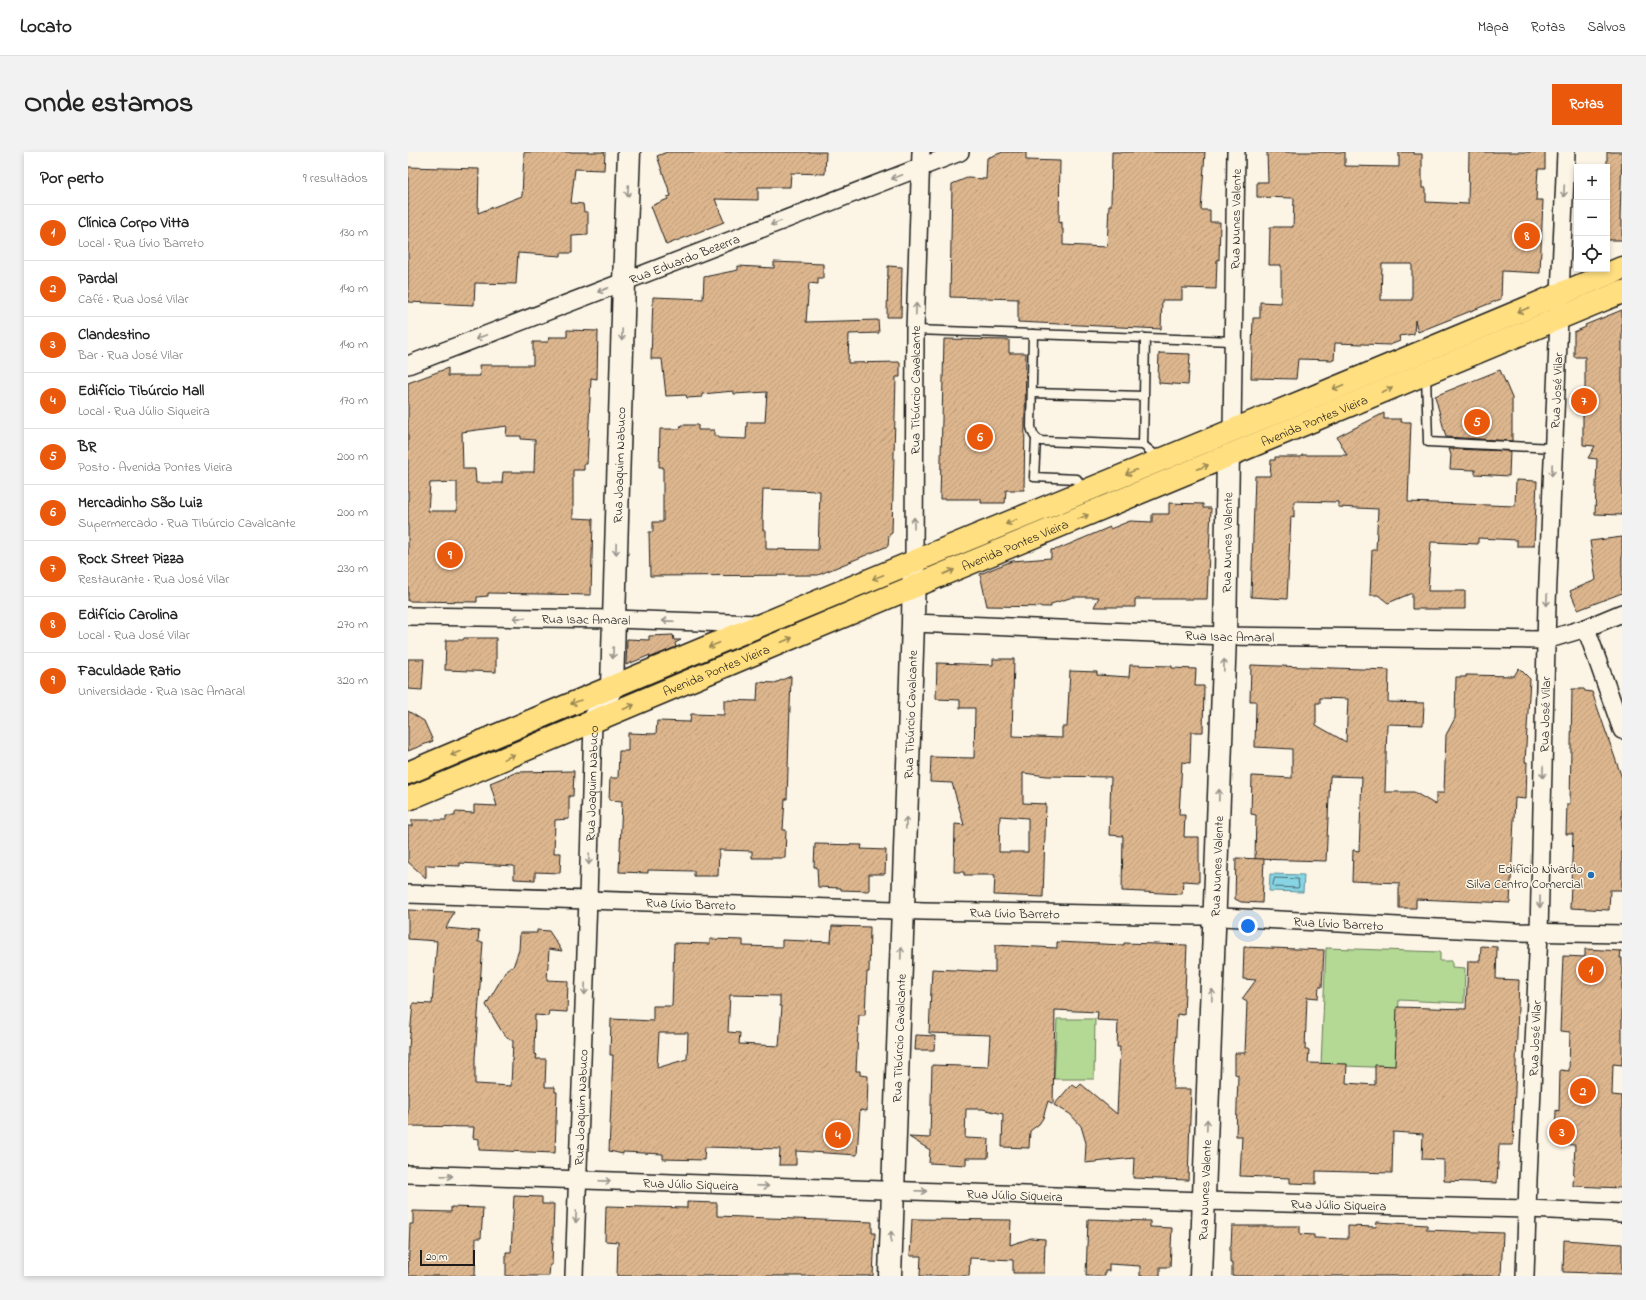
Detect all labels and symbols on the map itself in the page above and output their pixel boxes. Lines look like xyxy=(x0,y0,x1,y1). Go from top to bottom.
street label: Rua Nunes Valente xyxy=(1226,168,1247,270)
one-way arrow xyxy=(892,173,904,181)
one-way arrow xyxy=(624,184,631,197)
one-way arrow xyxy=(1560,184,1568,197)
one-way arrow xyxy=(771,220,783,228)
pin: 8 xyxy=(1514,221,1540,251)
street label: Rua Eduardo Bezerra xyxy=(627,230,743,290)
one-way arrow xyxy=(597,287,609,295)
one-way arrow xyxy=(912,303,920,316)
one-way arrow xyxy=(1517,306,1529,314)
street label: Rua Tibúrcio Cavalcante xyxy=(906,325,926,455)
one-way arrow xyxy=(618,328,626,341)
one-way arrow xyxy=(476,333,488,341)
street label: Rua José Vilar xyxy=(1546,351,1569,429)
one-way arrow xyxy=(1333,383,1345,391)
one-way arrow xyxy=(1381,386,1393,393)
pin: 7 xyxy=(1571,386,1597,416)
street label: Avenida Pontes Vieira xyxy=(1258,391,1371,452)
street label: Rua Joaquim Nabuco xyxy=(609,406,631,523)
pin: 5 xyxy=(1464,407,1490,437)
pin: 6 xyxy=(967,422,993,452)
one-way arrow xyxy=(1196,463,1208,470)
one-way arrow xyxy=(1548,463,1556,476)
one-way arrow xyxy=(1126,469,1138,476)
street label: Rua Nunes Valente xyxy=(1218,492,1238,593)
one-way arrow xyxy=(1076,512,1088,520)
street label: Avenida Pontes Vieira xyxy=(959,515,1072,576)
one-way arrow xyxy=(910,517,918,530)
one-way arrow xyxy=(1006,518,1018,526)
pin: 9 xyxy=(437,540,463,570)
one-way arrow xyxy=(612,542,620,555)
one-way arrow xyxy=(943,567,955,575)
one-way arrow xyxy=(872,574,884,582)
one-way arrow xyxy=(1543,593,1551,606)
street label: Rua Isac Amaral xyxy=(541,610,631,631)
one-way arrow xyxy=(513,614,526,622)
one-way arrow xyxy=(662,618,675,625)
street label: Rua Isac Amaral xyxy=(1185,626,1274,648)
one-way arrow xyxy=(781,636,793,643)
street label: Avenida Pontes Vieira xyxy=(660,640,773,702)
one-way arrow xyxy=(709,642,721,649)
one-way arrow xyxy=(609,646,617,659)
street label: Rua Tibúrcio Cavalcante xyxy=(900,649,923,779)
one-way arrow xyxy=(1220,659,1228,672)
street label: Rua José Vilar xyxy=(1535,675,1556,753)
one-way arrow xyxy=(571,698,583,706)
one-way arrow xyxy=(622,703,634,710)
street label: Rua Joaquim Nabuco xyxy=(582,725,604,842)
one-way arrow xyxy=(451,749,463,757)
one-way arrow xyxy=(502,753,514,760)
one-way arrow xyxy=(1539,765,1547,778)
one-way arrow xyxy=(1215,789,1223,802)
street label: Rua Nunes Valente xyxy=(1206,815,1229,917)
one-way arrow xyxy=(902,817,910,830)
one-way arrow xyxy=(586,852,593,865)
place label: Edifício Nivardo Silva Centro Comercial xyxy=(1466,860,1583,894)
marker: Edifício Nivardo Silva Centro Comercial xyxy=(1586,870,1596,880)
street label: Rua Lívio Barreto xyxy=(645,894,736,916)
one-way arrow xyxy=(1536,895,1544,908)
street label: Rua Lívio Barreto xyxy=(969,904,1060,924)
street label: Rua Lívio Barreto xyxy=(1293,913,1384,936)
your location xyxy=(1238,916,1258,936)
one-way arrow xyxy=(897,947,905,960)
pin: 1 xyxy=(1578,955,1604,985)
street label: Rua Tibúrcio Cavalcante xyxy=(888,973,912,1103)
one-way arrow xyxy=(581,982,588,995)
one-way arrow xyxy=(1208,989,1215,1002)
street label: Rua José Vilar xyxy=(1525,999,1547,1077)
street label: Rua Joaquim Nabuco xyxy=(570,1049,593,1166)
pin: 2 xyxy=(1570,1076,1596,1106)
pin: 3 xyxy=(1549,1117,1575,1147)
one-way arrow xyxy=(1203,1119,1211,1132)
pin: 4 xyxy=(825,1120,851,1150)
street label: Rua Nunes Valente xyxy=(1194,1139,1217,1241)
one-way arrow xyxy=(440,1172,453,1180)
street label: Rua Júlio Siqueira xyxy=(643,1174,739,1196)
one-way arrow xyxy=(598,1177,611,1184)
one-way arrow xyxy=(756,1182,769,1189)
street label: Rua Júlio Siqueira xyxy=(966,1185,1063,1207)
one-way arrow xyxy=(914,1187,927,1195)
street label: Rua Júlio Siqueira xyxy=(1290,1195,1387,1217)
one-way arrow xyxy=(572,1210,580,1223)
one-way arrow xyxy=(887,1231,895,1244)
scale bar xyxy=(420,1248,475,1267)

